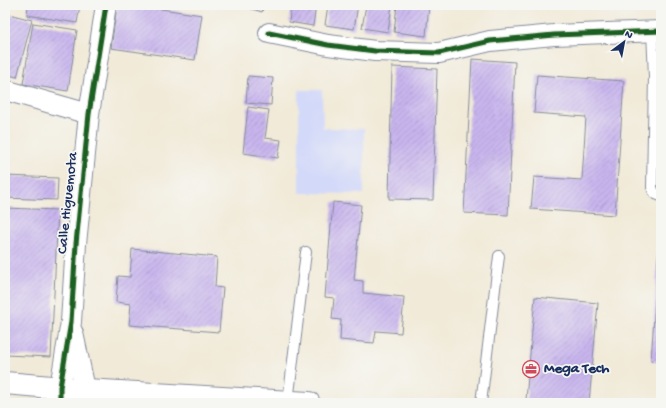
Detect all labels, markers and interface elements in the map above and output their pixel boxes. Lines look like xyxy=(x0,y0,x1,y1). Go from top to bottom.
north arrow xyxy=(604,22,644,62)
text: N xyxy=(622,28,634,42)
street label: Calle Higuemota xyxy=(54,150,82,255)
office icon: Mega Tech xyxy=(521,359,541,379)
place label: Mega Tech xyxy=(544,360,609,378)

